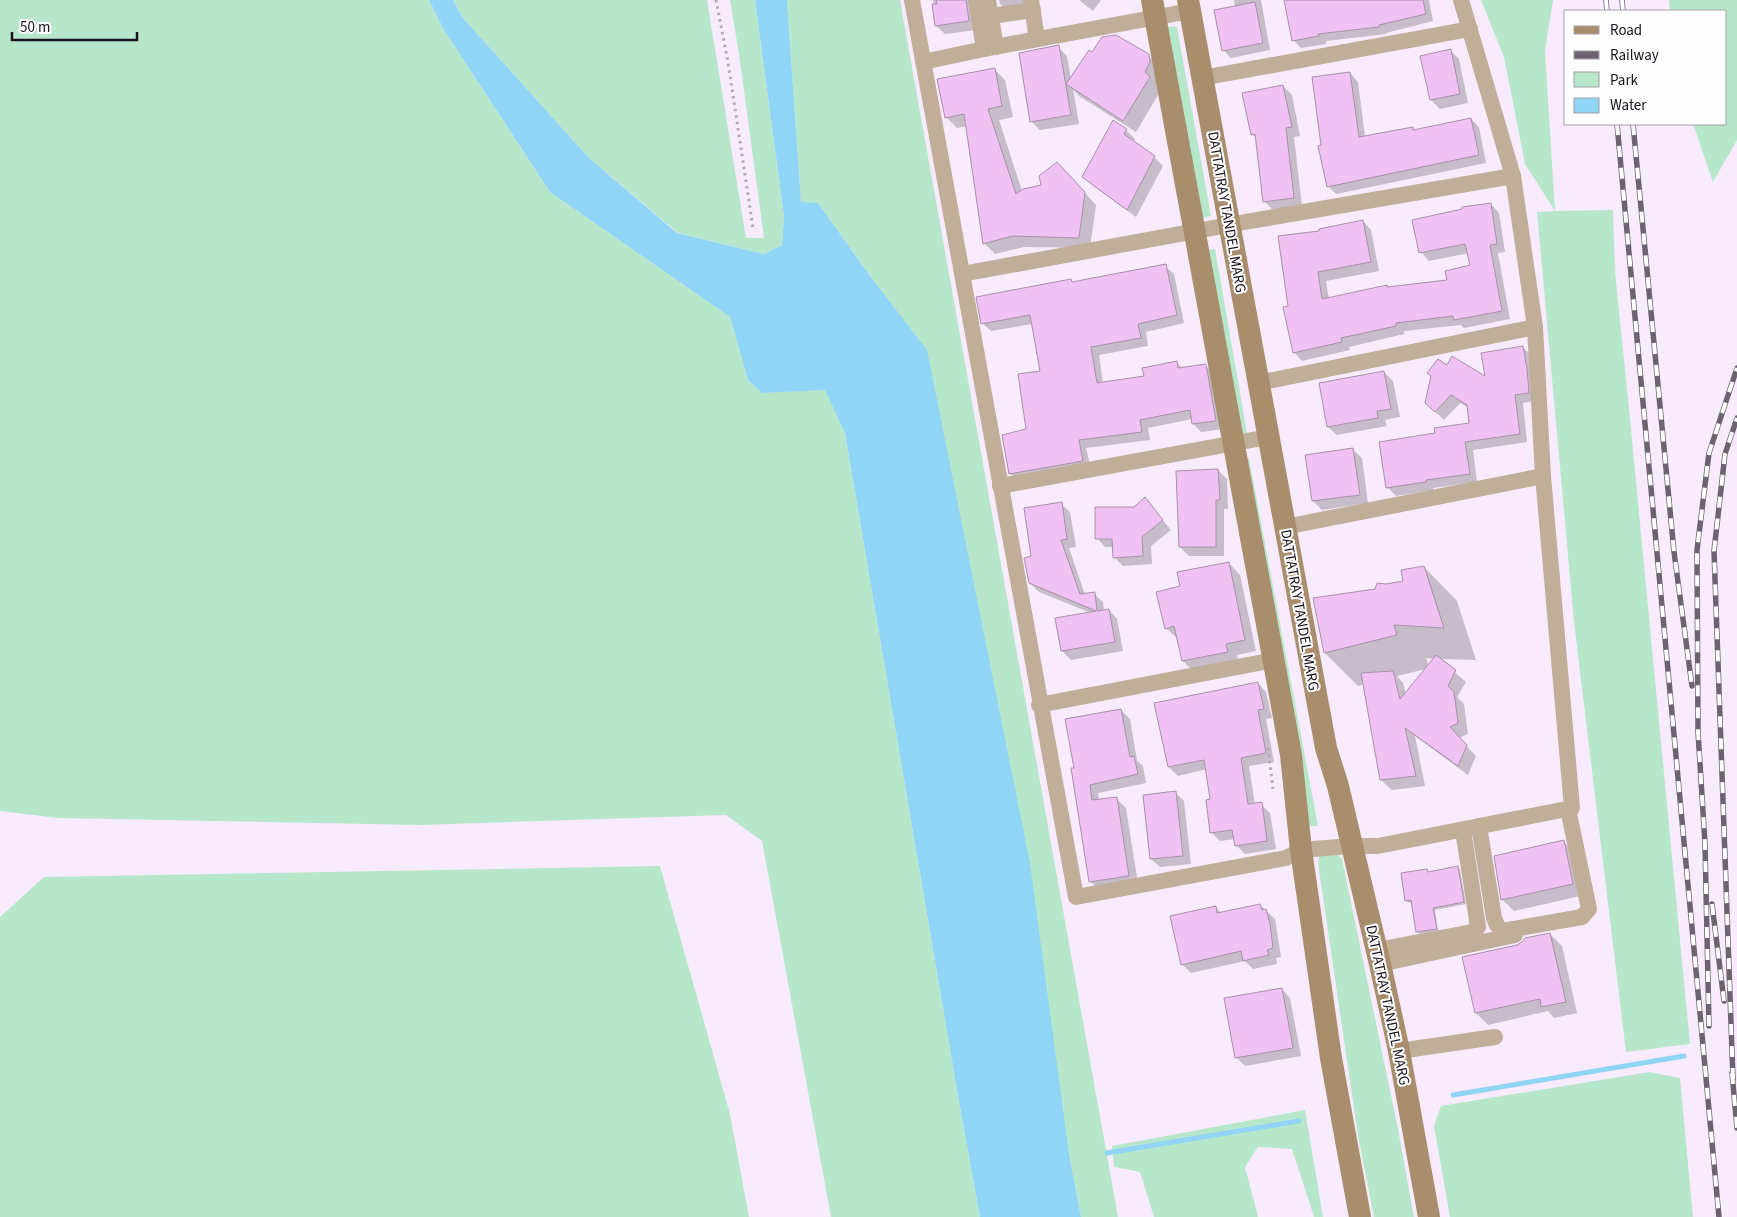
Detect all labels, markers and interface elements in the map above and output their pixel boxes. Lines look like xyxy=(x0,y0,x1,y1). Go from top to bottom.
scale bar xyxy=(12,10,138,42)
legend xyxy=(1564,10,1727,125)
text: 50 m xyxy=(20,17,50,38)
text: Road xyxy=(1610,20,1642,41)
text: Railway xyxy=(1610,45,1659,66)
text: Park xyxy=(1610,70,1639,91)
text: Water xyxy=(1610,95,1647,116)
street label: DATTATRAY TANDEL MARG xyxy=(1202,130,1251,294)
street label: DATTATRAY TANDEL MARG xyxy=(1275,528,1324,692)
street label: DATTATRAY TANDEL MARG xyxy=(1360,923,1415,1087)

